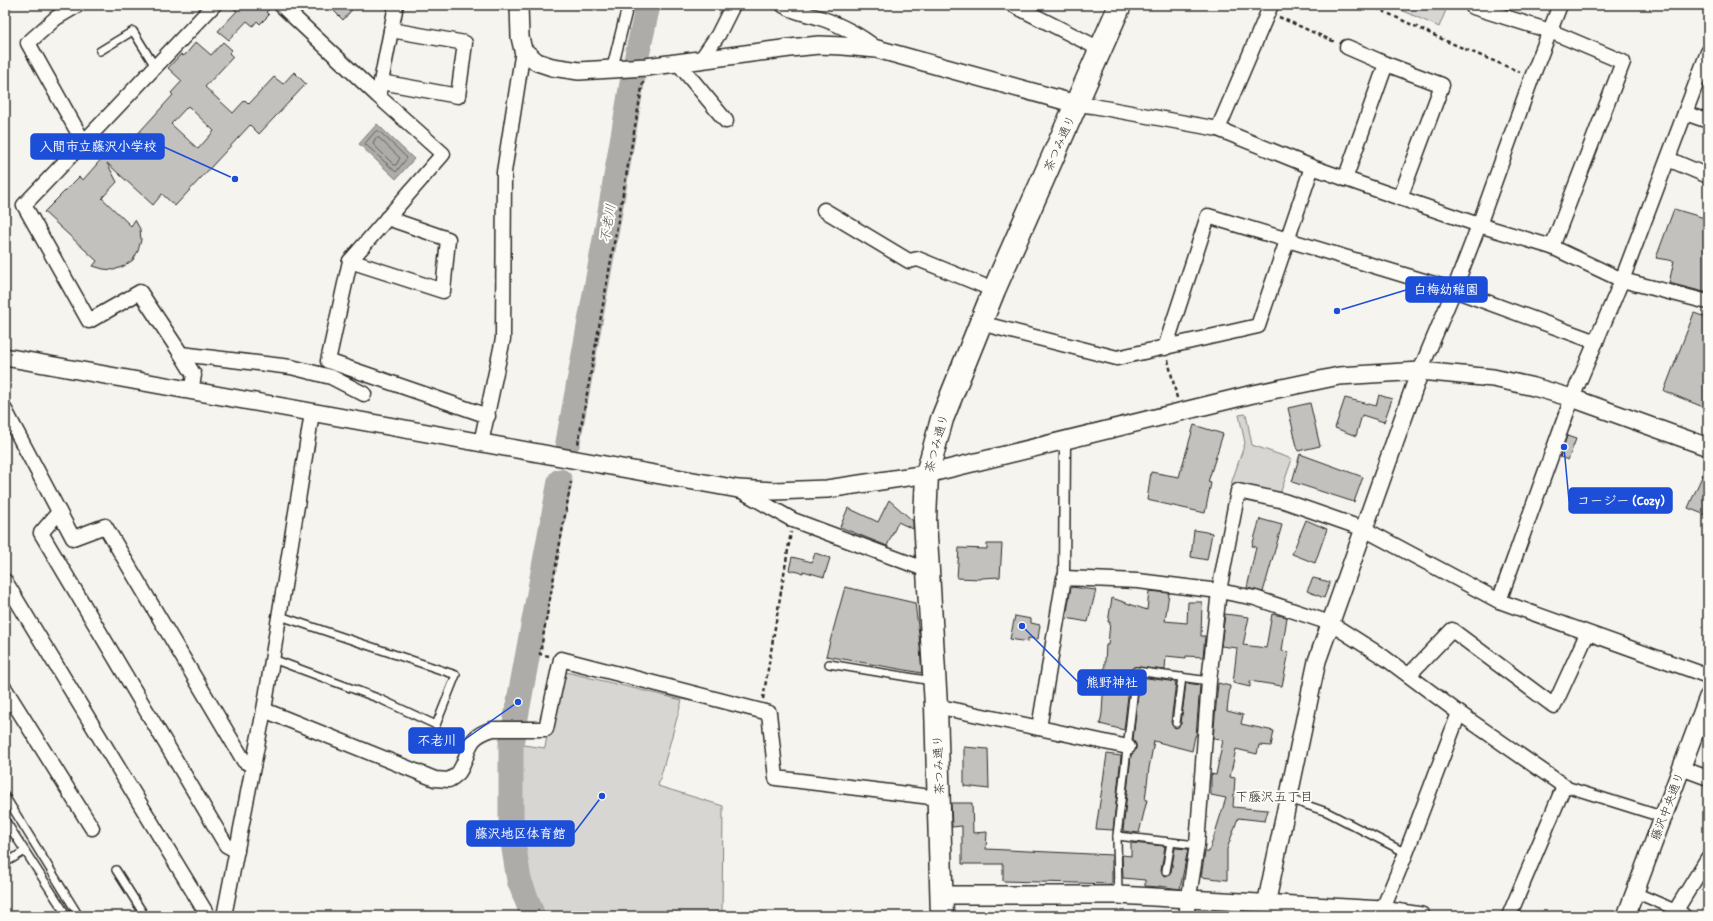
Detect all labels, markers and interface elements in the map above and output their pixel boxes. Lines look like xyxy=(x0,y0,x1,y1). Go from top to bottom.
street label: 茶つみ通り xyxy=(1039,112,1079,174)
callout: 入間市立藤沢小学校 xyxy=(31,134,164,159)
text: 入間市立藤沢小学校 xyxy=(39,137,157,155)
water label: 不老川 xyxy=(595,202,619,244)
callout: 白梅幼稚園 xyxy=(1406,277,1487,302)
text: 白梅幼稚園 xyxy=(1413,280,1479,298)
street label: 茶つみ通り xyxy=(920,412,952,474)
callout: コージー (Cozy) xyxy=(1569,488,1672,513)
text: コージー (Cozy) xyxy=(1577,491,1665,510)
callout: 熊野神社 xyxy=(1078,670,1146,695)
text: 熊野神社 xyxy=(1086,673,1138,691)
callout: 不老川 xyxy=(409,728,464,753)
text: 不老川 xyxy=(417,731,457,749)
street label: 茶つみ通り xyxy=(928,735,948,795)
street label: 藤沢中央通り xyxy=(1646,769,1688,843)
district label: 下藤沢五丁目 xyxy=(1235,787,1313,805)
callout: 藤沢地区体育館 xyxy=(467,821,574,846)
text: 藤沢地区体育館 xyxy=(474,824,566,842)

